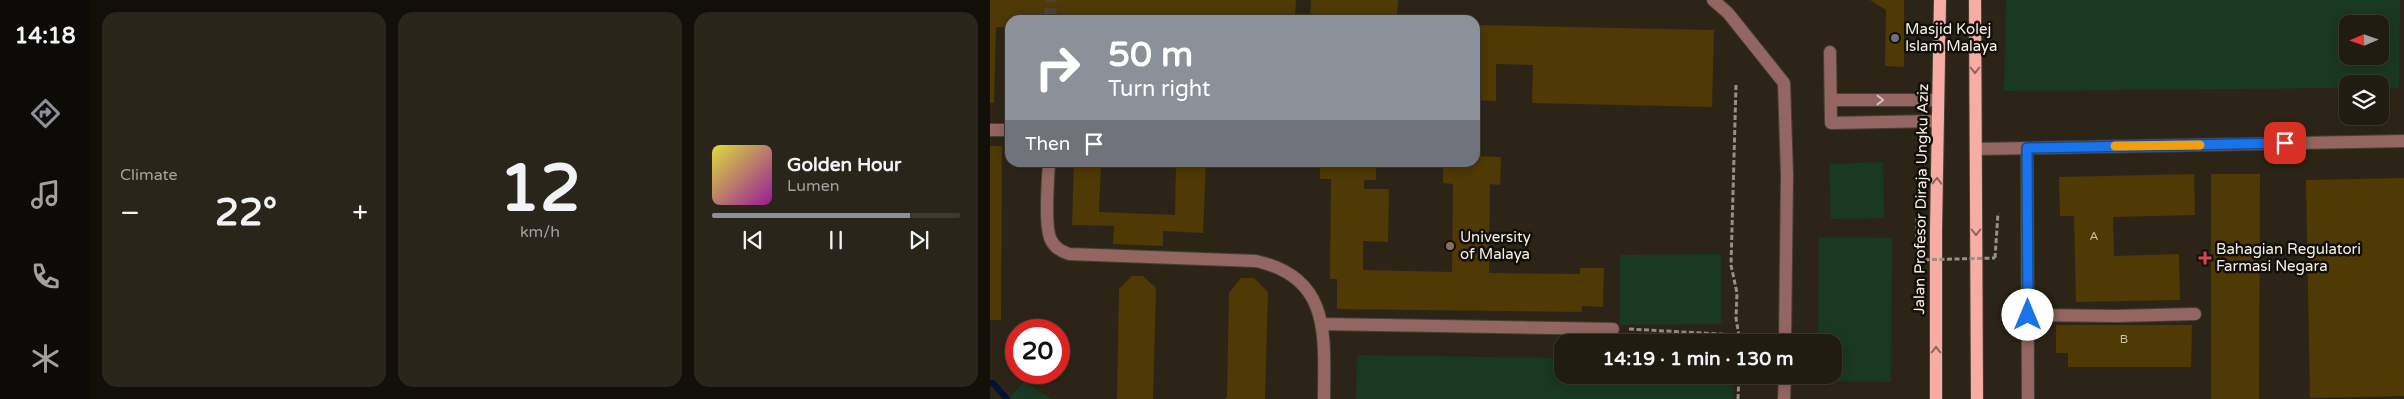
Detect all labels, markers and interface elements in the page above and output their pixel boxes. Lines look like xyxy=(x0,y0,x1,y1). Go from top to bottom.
north arrow xyxy=(2339,15,2389,65)
map controls xyxy=(2339,15,2389,125)
place label: Masjid Kolej Islam Malaya xyxy=(1905,20,1998,55)
text: 14:18 xyxy=(15,23,75,49)
marker: Masjid Kolej Islam Malaya xyxy=(1889,32,1901,44)
text: 50 m xyxy=(1108,34,1193,76)
icon: right xyxy=(1025,35,1090,100)
one-way arrow xyxy=(1970,66,1981,74)
button: layers xyxy=(2339,75,2389,125)
text: Turn right xyxy=(1108,76,1210,102)
street label: Jalan Profesor Diraja Ungku Aziz xyxy=(1910,83,1932,315)
one-way arrow xyxy=(1876,95,1884,105)
icon: directions xyxy=(28,96,63,131)
pin xyxy=(2264,122,2306,164)
icon: arrive xyxy=(2271,129,2299,157)
icon: arrive xyxy=(1080,130,1108,158)
text: Then xyxy=(1025,133,1070,155)
text: 12 xyxy=(499,150,581,229)
text: Golden Hour xyxy=(787,154,901,176)
text: Climate xyxy=(120,165,178,185)
text: Lumen xyxy=(787,176,839,196)
icon: music xyxy=(28,177,63,212)
one-way arrow xyxy=(1932,177,1942,184)
text: 22° xyxy=(215,190,277,236)
text: − xyxy=(120,196,140,230)
text: + xyxy=(352,196,368,230)
text: km/h xyxy=(520,222,560,242)
icon: previous xyxy=(739,226,767,254)
icon: pause xyxy=(822,226,850,254)
icon: next xyxy=(905,226,933,254)
place label: University of Malaya xyxy=(1460,228,1531,263)
one-way arrow xyxy=(1971,228,1981,236)
house number: A xyxy=(2090,229,2099,243)
marker: University of Malaya xyxy=(1444,240,1456,252)
place label: Bahagian Regulatori Farmasi Negara xyxy=(2216,240,2361,275)
marker: Bahagian Regulatori Farmasi Negara xyxy=(2198,251,2212,265)
icon: phone xyxy=(28,259,63,294)
position arrow xyxy=(2001,288,2053,340)
speed limit sign: 20 xyxy=(1005,319,1070,384)
house number: B xyxy=(2120,332,2128,346)
icon: climate xyxy=(28,341,63,376)
one-way arrow xyxy=(1931,346,1941,354)
text: 14:19 · 1 min · 130 m xyxy=(1602,348,1794,370)

